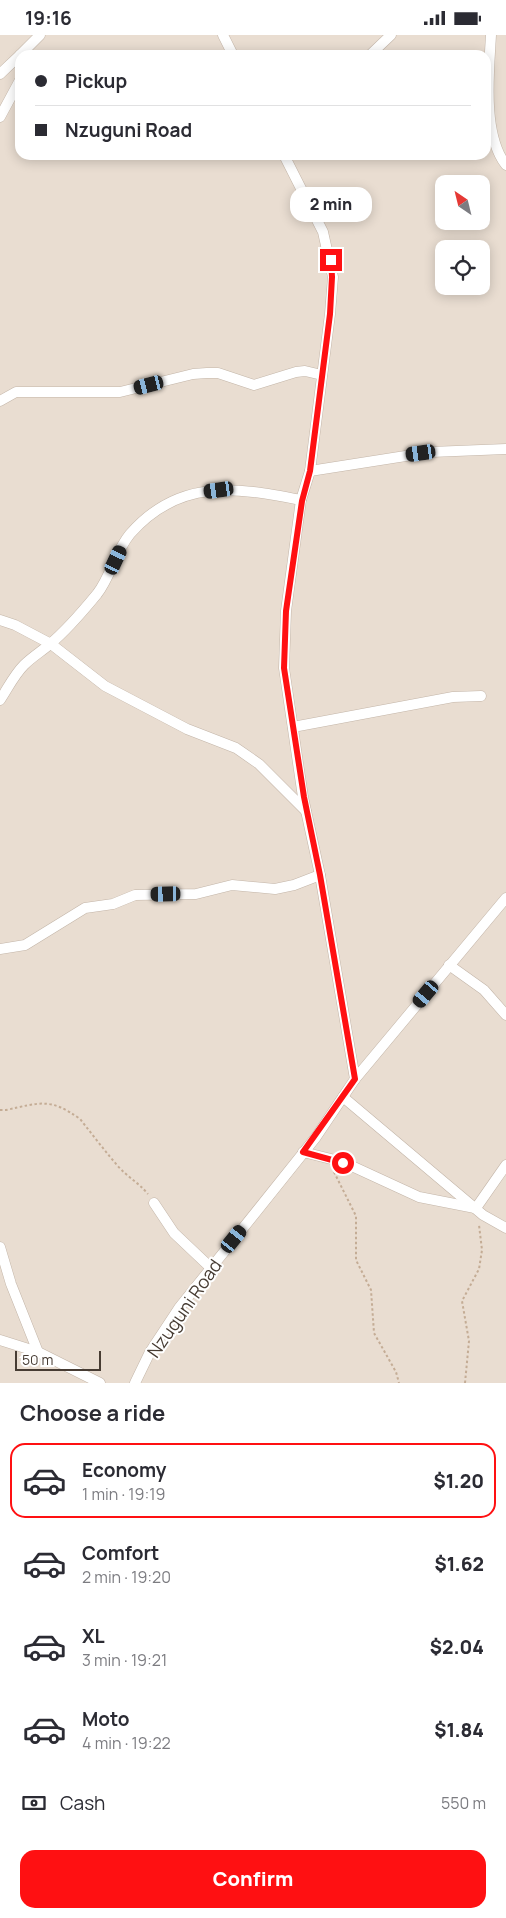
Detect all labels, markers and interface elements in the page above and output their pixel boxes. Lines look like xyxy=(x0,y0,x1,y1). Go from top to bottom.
text: 19:16 xyxy=(25,5,72,31)
text: Pickup xyxy=(65,68,127,94)
text: Nzuguni Road xyxy=(65,117,192,143)
north arrow xyxy=(435,175,490,230)
map controls xyxy=(435,175,490,295)
callout: 2 min xyxy=(290,187,372,223)
text: 2 min xyxy=(310,193,352,215)
button: locate xyxy=(435,240,490,295)
route end xyxy=(320,249,342,271)
car xyxy=(132,374,165,396)
car xyxy=(405,443,436,463)
car xyxy=(203,480,234,500)
car xyxy=(102,543,129,577)
car xyxy=(150,886,181,902)
car xyxy=(410,978,441,1010)
route start xyxy=(332,1152,354,1174)
car xyxy=(218,1223,249,1255)
street label: Nzuguni Road xyxy=(141,1254,227,1362)
scale bar xyxy=(15,1348,101,1371)
text: 50 m xyxy=(22,1350,53,1369)
text: Choose a ride xyxy=(20,1398,165,1428)
text: Economy xyxy=(82,1457,166,1483)
icon: car xyxy=(22,1458,67,1503)
text: $1.20 xyxy=(434,1468,484,1494)
text: 1 min · 19:19 xyxy=(82,1483,165,1505)
text: Comfort xyxy=(82,1540,159,1566)
icon: car xyxy=(22,1541,67,1586)
text: $1.62 xyxy=(435,1551,484,1577)
text: 2 min · 19:20 xyxy=(82,1566,171,1588)
text: XL xyxy=(82,1623,105,1649)
icon: car xyxy=(22,1624,67,1669)
text: $2.04 xyxy=(430,1634,484,1660)
text: 3 min · 19:21 xyxy=(82,1649,167,1671)
text: Moto xyxy=(82,1706,129,1732)
icon: car xyxy=(22,1707,67,1752)
text: $1.84 xyxy=(434,1717,484,1743)
text: 4 min · 19:22 xyxy=(82,1732,171,1754)
icon: cash xyxy=(20,1789,48,1817)
text: Cash xyxy=(60,1790,105,1816)
text: 550 m xyxy=(441,1792,486,1814)
button: Confirm xyxy=(20,1850,486,1908)

